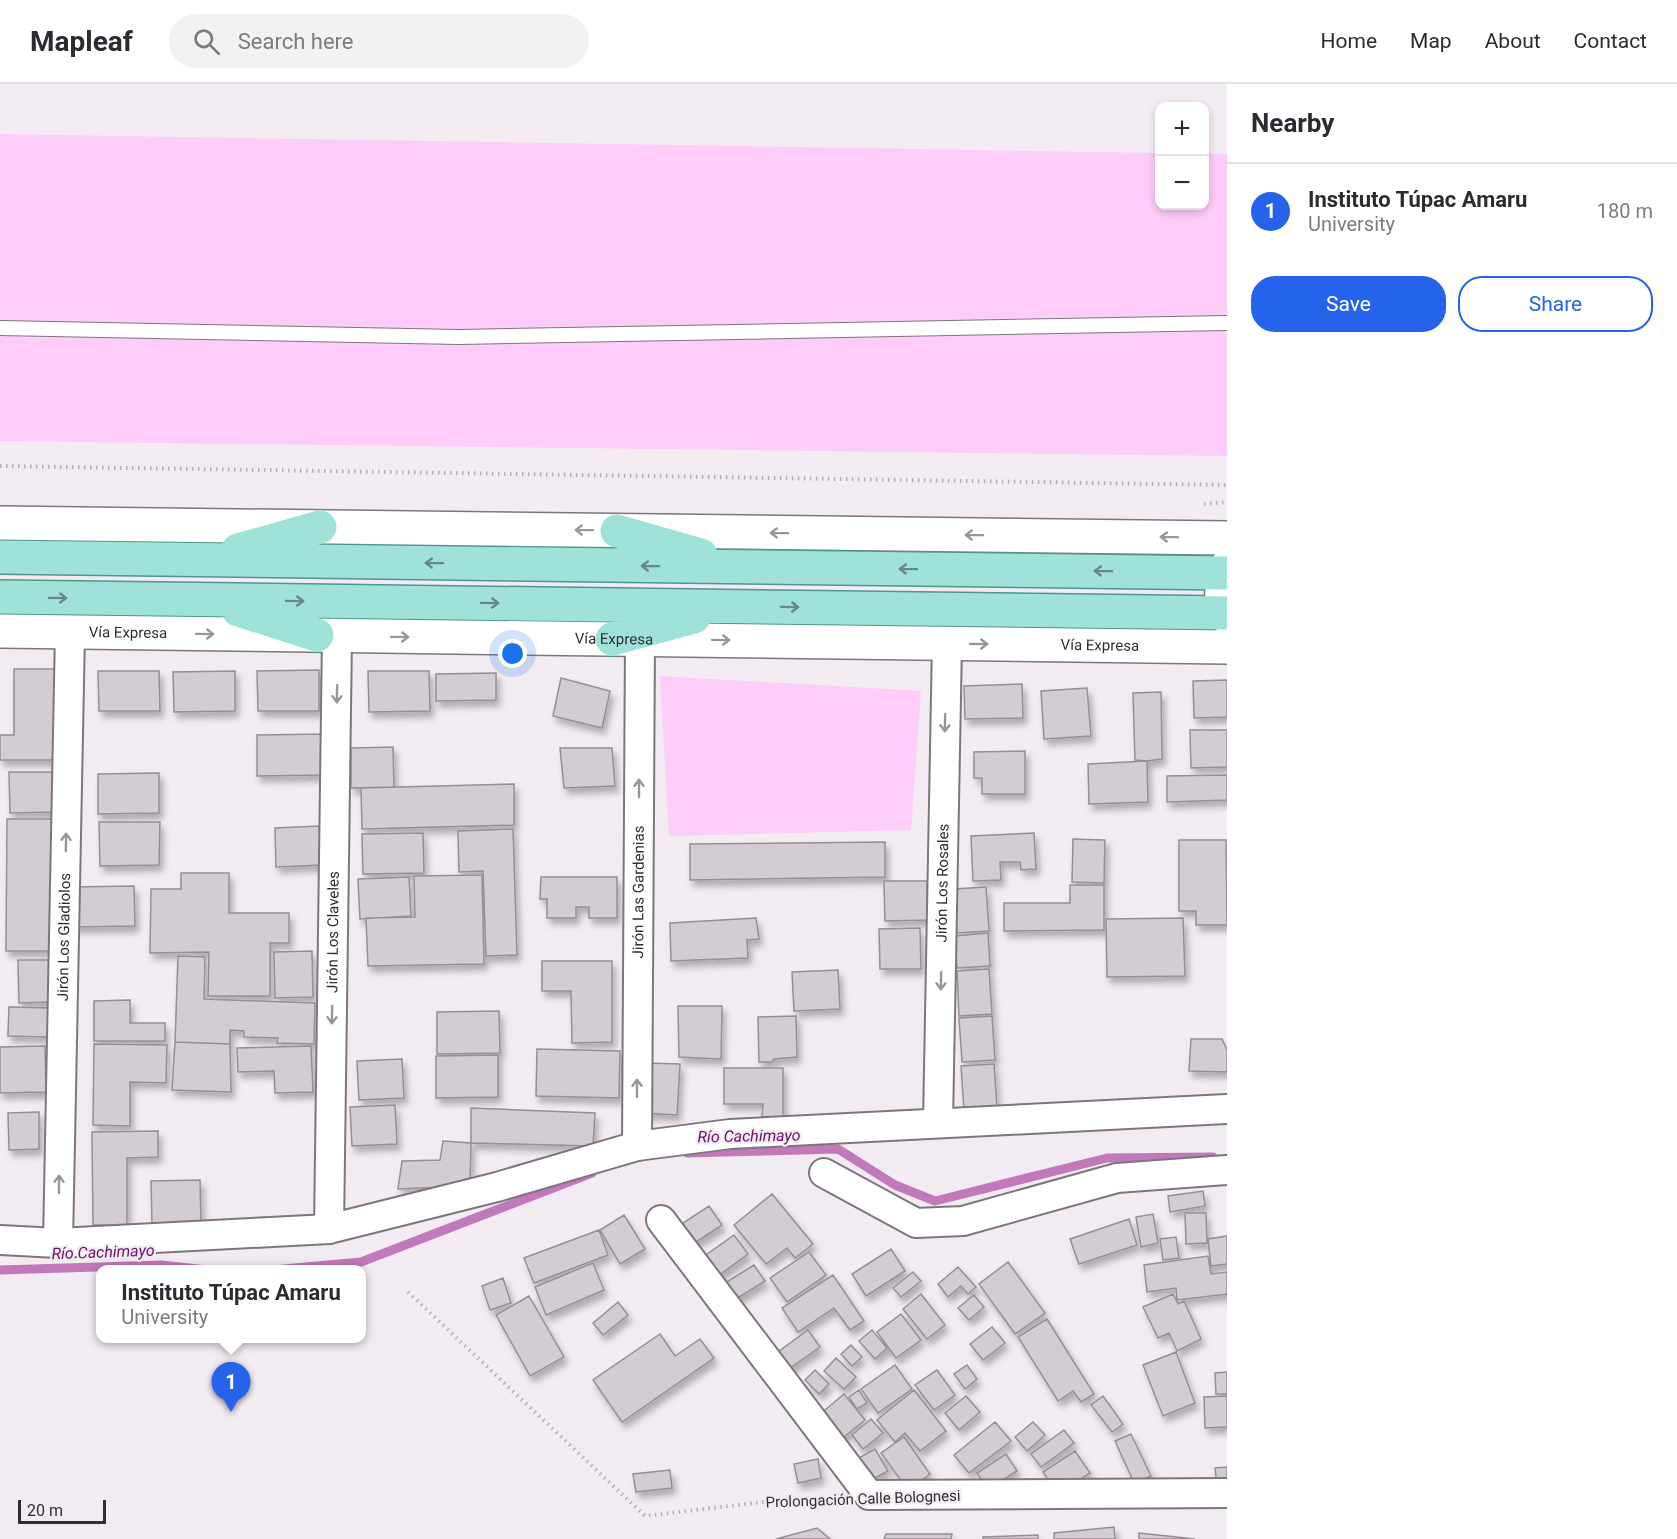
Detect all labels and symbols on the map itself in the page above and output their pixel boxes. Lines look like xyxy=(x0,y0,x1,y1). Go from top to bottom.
one-way arrow xyxy=(574,524,594,536)
one-way arrow xyxy=(769,527,789,539)
one-way arrow xyxy=(964,529,984,541)
one-way arrow xyxy=(1159,532,1179,543)
one-way arrow xyxy=(424,557,444,569)
one-way arrow xyxy=(640,560,660,571)
one-way arrow xyxy=(898,563,918,575)
one-way arrow xyxy=(1093,565,1113,577)
one-way arrow xyxy=(48,592,68,604)
one-way arrow xyxy=(285,595,305,607)
one-way arrow xyxy=(480,597,500,609)
one-way arrow xyxy=(780,601,800,613)
street label: Vía Expresa xyxy=(89,623,167,642)
one-way arrow xyxy=(195,628,215,640)
street label: Vía Expresa xyxy=(575,629,653,649)
one-way arrow xyxy=(390,631,410,642)
one-way arrow xyxy=(711,634,731,646)
street label: Vía Expresa xyxy=(1061,636,1139,655)
one-way arrow xyxy=(969,638,989,650)
your location xyxy=(498,639,527,668)
one-way arrow xyxy=(331,684,342,704)
one-way arrow xyxy=(939,712,951,732)
one-way arrow xyxy=(633,778,645,798)
street label: Jirón Los Rosales xyxy=(932,824,953,943)
street label: Jirón Las Gardenias xyxy=(629,826,648,958)
one-way arrow xyxy=(60,833,72,853)
street label: Jirón Los Claveles xyxy=(323,871,343,993)
street label: Jirón Los Gladiolos xyxy=(54,873,74,1001)
one-way arrow xyxy=(935,970,946,990)
one-way arrow xyxy=(326,1005,338,1025)
one-way arrow xyxy=(631,1078,643,1098)
water label: Río Cachimayo xyxy=(697,1126,801,1146)
one-way arrow xyxy=(53,1175,65,1195)
water label: Río Cachimayo xyxy=(51,1241,155,1263)
pin: 1 xyxy=(212,1362,250,1412)
street label: Prolongación Calle Bolognesi xyxy=(765,1487,961,1511)
scale bar xyxy=(18,1497,106,1524)

